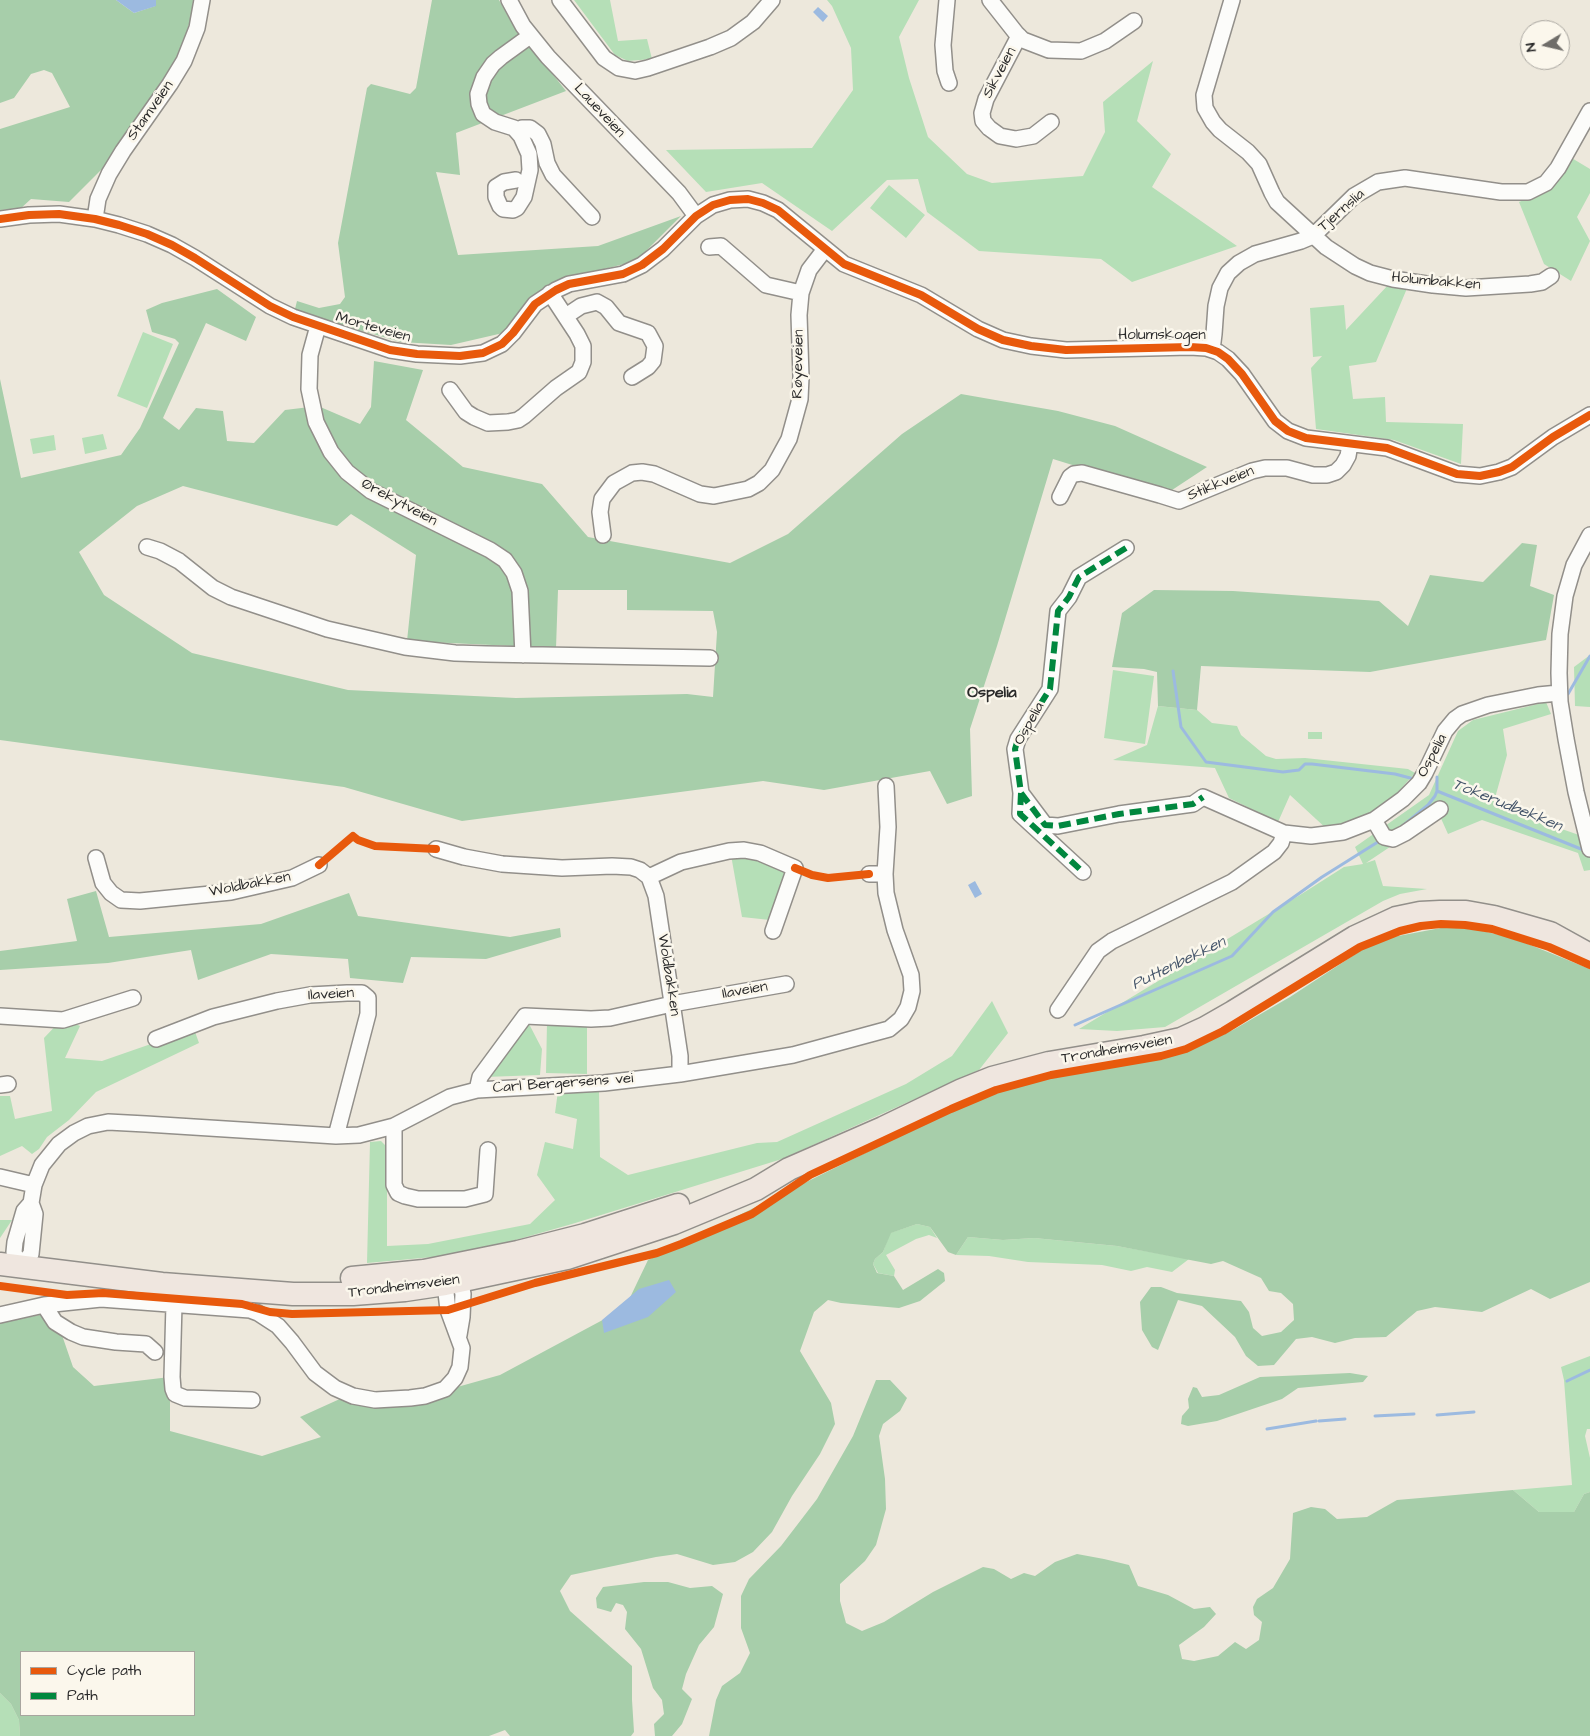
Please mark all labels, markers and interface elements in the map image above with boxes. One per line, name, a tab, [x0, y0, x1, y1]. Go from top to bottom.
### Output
north arrow	[1520, 20, 1570, 70]
text: N	[1521, 41, 1542, 53]
street label: Sikveien	[979, 45, 1021, 101]
street label: Stamveien	[124, 78, 178, 144]
street label: Laueveien	[569, 80, 629, 142]
street label: Tjernslia	[1315, 186, 1369, 236]
street label: Holumbakken	[1391, 269, 1481, 295]
street label: Morteveien	[333, 309, 413, 347]
street label: Holumskogen	[1118, 327, 1206, 345]
street label: Røyeveien	[789, 329, 809, 399]
street label: Stikkveien	[1185, 463, 1257, 505]
street label: Ørekytveien	[358, 475, 440, 531]
district label: Ospelia	[967, 684, 1017, 704]
street label: Ospelia	[1011, 699, 1049, 749]
street label: Ospelia	[1414, 731, 1452, 781]
water label: Tokerudbekken	[1449, 775, 1565, 837]
street label: Woldbakken	[208, 868, 292, 902]
street label: Woldbakken	[653, 933, 683, 1017]
water label: Puttenbekken	[1129, 933, 1229, 995]
street label: Ilaveien	[721, 978, 769, 1004]
street label: Ilaveien	[308, 985, 354, 1005]
street label: Trondheimsveien	[1060, 1031, 1174, 1069]
street label: Carl Bergersens vei	[492, 1070, 634, 1098]
street label: Trondheimsveien	[347, 1271, 461, 1303]
legend	[20, 1651, 195, 1716]
text: Cycle path	[67, 1660, 141, 1681]
text: Path	[67, 1685, 98, 1706]

